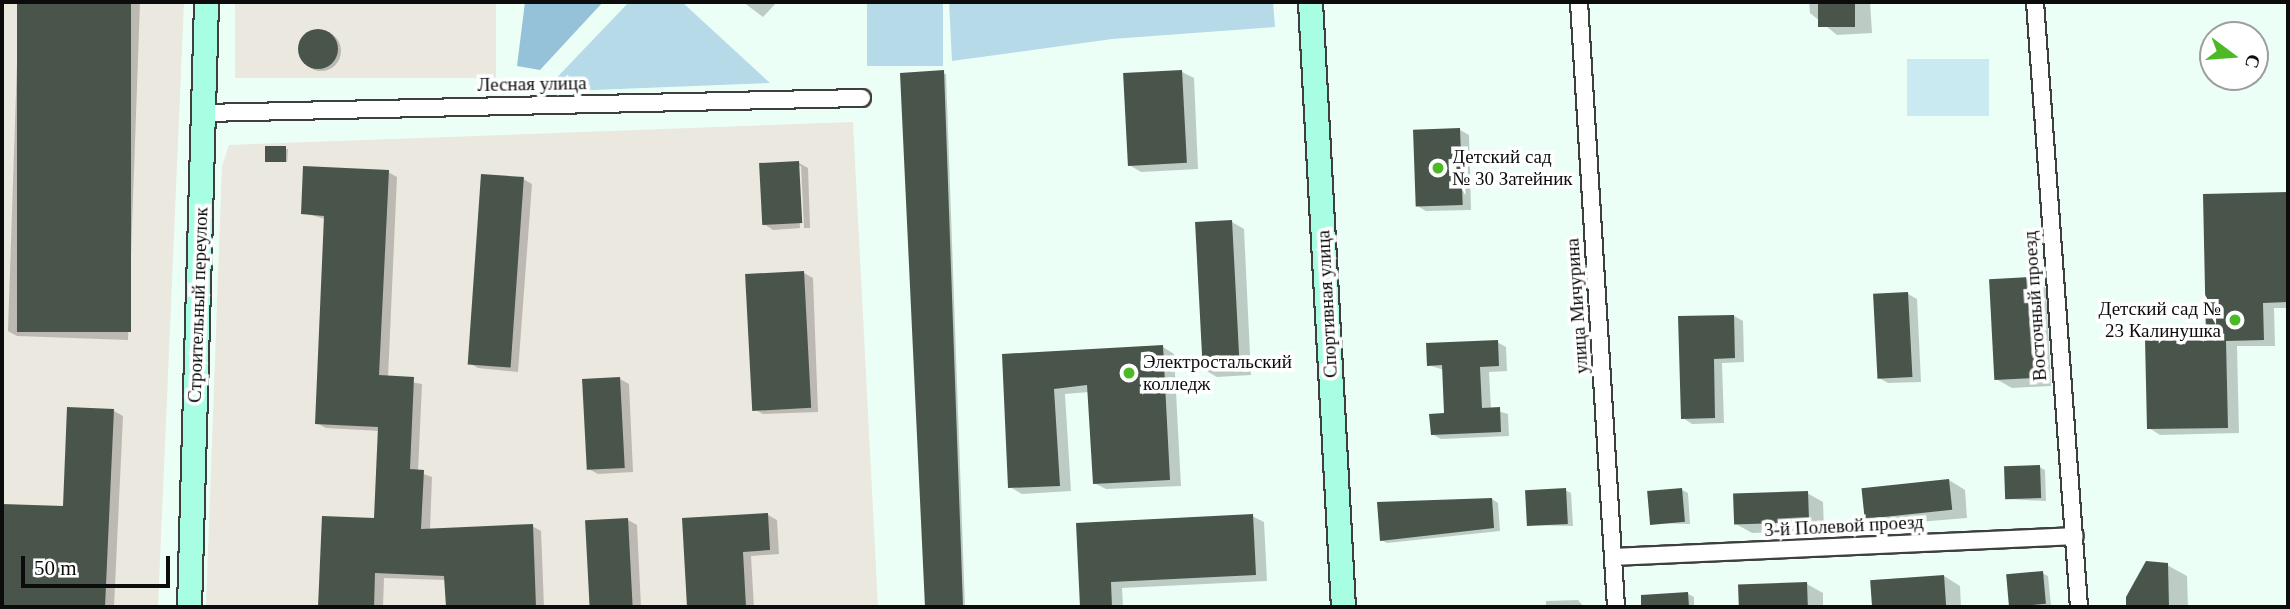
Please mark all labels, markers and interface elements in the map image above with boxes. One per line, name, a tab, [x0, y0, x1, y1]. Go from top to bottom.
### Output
north arrow	[2199, 21, 2269, 91]
text: С	[2241, 52, 2265, 71]
street label: Лесная улица	[477, 72, 587, 96]
place label: Детский сад № 30 Затейник	[1452, 146, 1573, 190]
marker: Детский сад № 30 Затейник	[1430, 160, 1446, 176]
street label: Строительный переулок	[183, 207, 213, 403]
street label: Спортивная улица	[1312, 229, 1342, 379]
street label: Восточный проезд	[2018, 230, 2052, 382]
street label: улица Мичурина	[1561, 237, 1593, 375]
place label: Детский сад № 23 Калинушка	[2098, 298, 2221, 342]
marker: Детский сад № 23 Калинушка	[2227, 312, 2243, 328]
place label: Электростальский колледж	[1143, 351, 1292, 395]
marker: Электростальский колледж	[1121, 365, 1137, 381]
street label: 3-й Полевой проезд	[1764, 510, 1924, 542]
scale bar	[24, 542, 173, 586]
text: 50 m	[34, 556, 77, 580]

